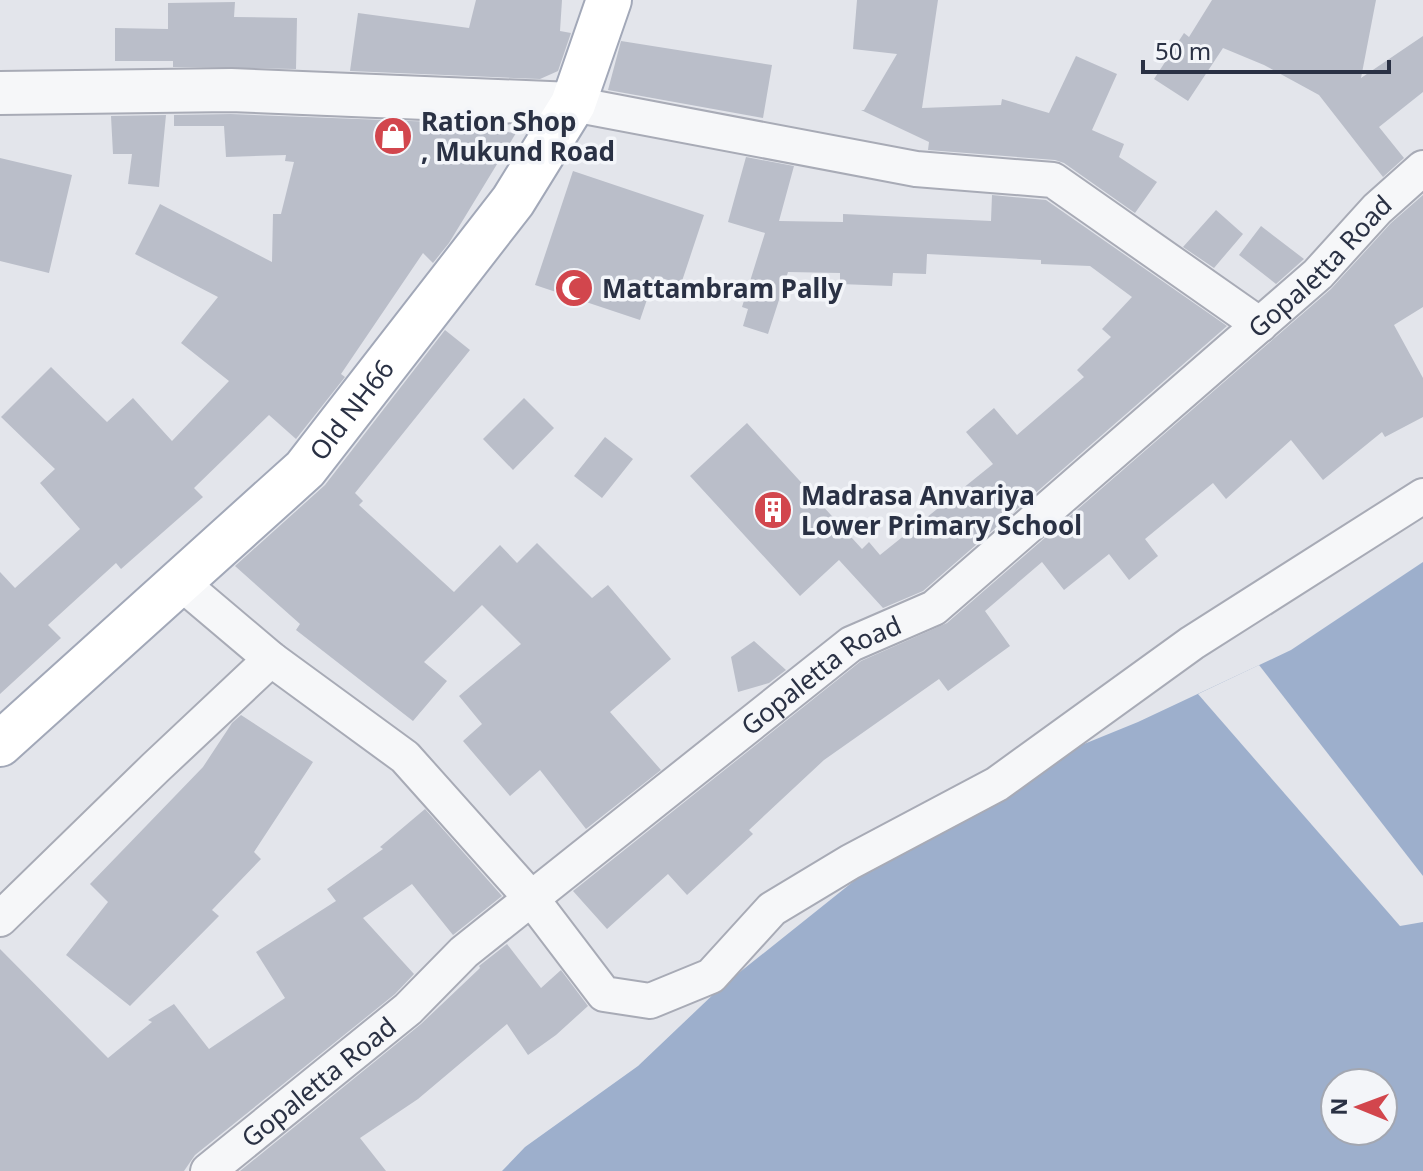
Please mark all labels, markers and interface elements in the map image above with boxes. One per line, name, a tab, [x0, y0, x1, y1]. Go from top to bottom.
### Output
scale bar	[1143, 24, 1389, 74]
text: 50 m	[1155, 34, 1211, 67]
place label: Ration Shop , Mukund Road	[421, 103, 615, 169]
shop icon: Ration Shop , Mukund Road	[372, 115, 414, 157]
street label: Gopaletta Road	[1240, 187, 1399, 345]
mosque icon: Mattambram Pally	[553, 267, 595, 309]
place label: Mattambram Pally	[602, 270, 843, 306]
street label: Old NH66	[301, 352, 402, 467]
place label: Madrasa Anvariya Lower Primary School	[801, 477, 1082, 543]
building icon: Madrasa Anvariya Lower Primary School	[752, 489, 794, 531]
street label: Gopaletta Road	[733, 606, 907, 743]
street label: Gopaletta Road	[233, 1008, 403, 1155]
north arrow	[1319, 1067, 1399, 1147]
text: N	[1323, 1097, 1353, 1116]

